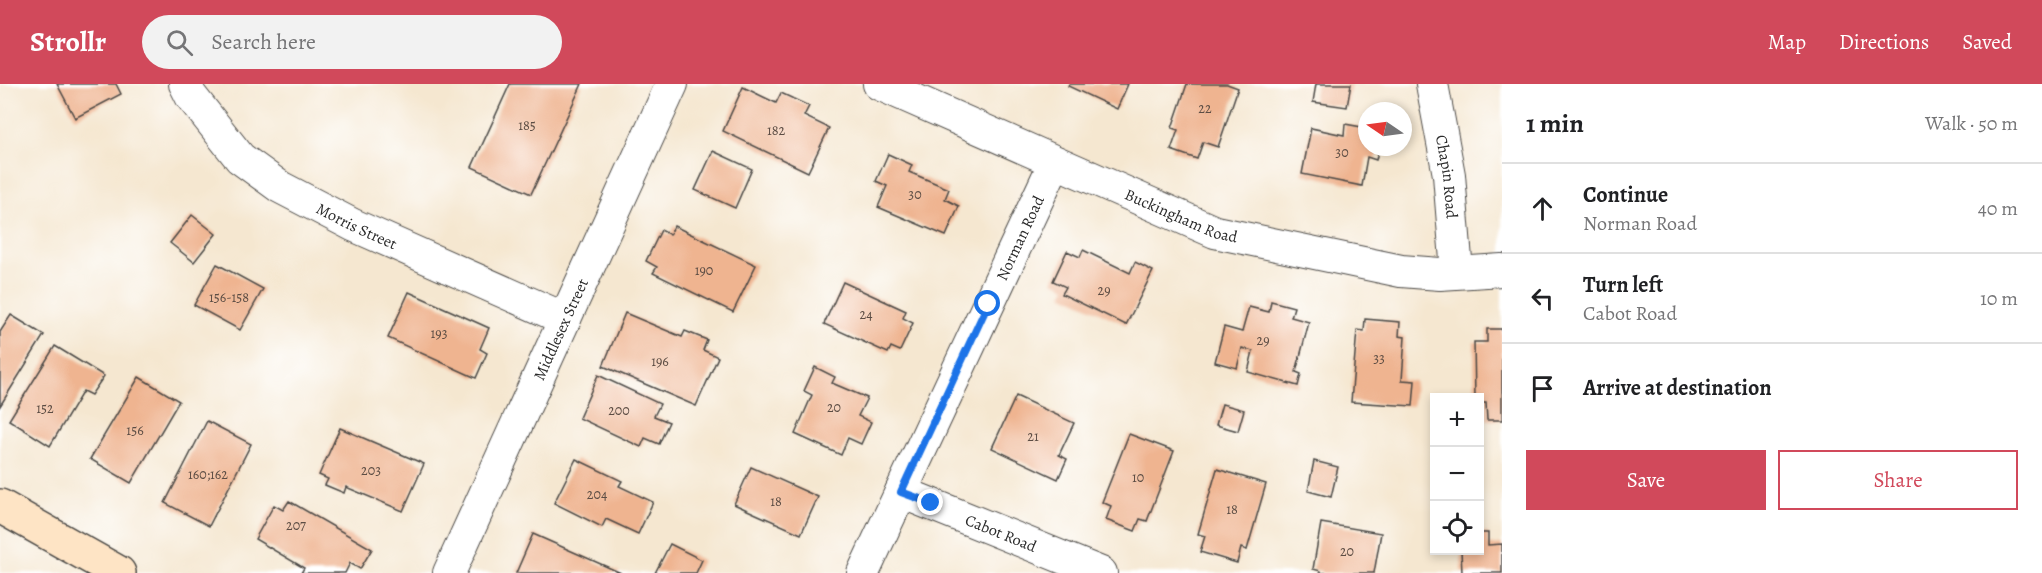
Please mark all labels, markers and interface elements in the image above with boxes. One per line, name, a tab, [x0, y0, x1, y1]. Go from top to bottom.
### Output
search box	[142, 15, 562, 69]
text: Strollr	[30, 23, 106, 61]
icon: search	[163, 26, 196, 59]
text: Search here	[211, 27, 316, 57]
text: Map	[1768, 28, 1806, 56]
text: Directions	[1839, 28, 1929, 56]
text: Saved	[1962, 28, 2012, 56]
house number: 22	[1198, 99, 1212, 118]
north arrow	[1358, 102, 1412, 156]
text: 1 min	[1526, 106, 1584, 141]
text: Walk · 50 m	[1925, 110, 2018, 137]
house number: 185	[518, 116, 536, 135]
house number: 182	[767, 121, 785, 140]
street label: Chapin Road	[1430, 133, 1463, 220]
house number: 30	[1335, 143, 1349, 162]
text: Continue	[1583, 180, 1668, 210]
street label: Buckingham Road	[1121, 184, 1240, 249]
house number: 30	[908, 185, 922, 204]
street label: Norman Road	[991, 192, 1050, 284]
icon: ahead	[1526, 192, 1559, 225]
text: 40 m	[1978, 195, 2018, 222]
street label: Morris Street	[312, 198, 400, 255]
text: Norman Road	[1583, 210, 1697, 237]
house number: 190	[695, 261, 713, 280]
text: Turn left	[1583, 270, 1663, 300]
street label: Middlesex Street	[528, 275, 594, 384]
house number: 29	[1097, 281, 1111, 300]
icon: left	[1526, 282, 1559, 315]
text: 10 m	[1980, 285, 2018, 312]
house number: 156-158	[209, 288, 249, 307]
route start	[974, 290, 1000, 316]
text: Cabot Road	[1583, 300, 1677, 327]
house number: 24	[860, 305, 873, 324]
house number: 193	[431, 324, 448, 343]
house number: 29	[1256, 331, 1270, 350]
house number: 33	[1373, 349, 1385, 368]
house number: 196	[651, 352, 669, 371]
icon: arrive	[1526, 372, 1559, 405]
text: Arrive at destination	[1583, 373, 1772, 403]
map controls	[1430, 393, 1484, 555]
button: +	[1430, 393, 1484, 447]
house number: 20	[827, 398, 841, 417]
house number: 152	[36, 399, 54, 418]
house number: 200	[608, 401, 630, 420]
house number: 156	[126, 421, 144, 440]
house number: 21	[1027, 427, 1039, 446]
button: −	[1430, 447, 1484, 501]
button: Save	[1526, 450, 1766, 510]
button: Share	[1778, 450, 2018, 510]
house number: 203	[361, 461, 381, 480]
house number: 160;162	[188, 465, 228, 484]
house number: 10	[1132, 468, 1144, 487]
house number: 204	[587, 485, 607, 504]
route end	[917, 489, 943, 515]
house number: 18	[770, 492, 782, 511]
house number: 18	[1226, 500, 1238, 519]
button: locate	[1430, 501, 1484, 555]
street label: Cabot Road	[962, 509, 1040, 558]
house number: 207	[286, 516, 306, 535]
house number: 20	[1340, 542, 1354, 561]

